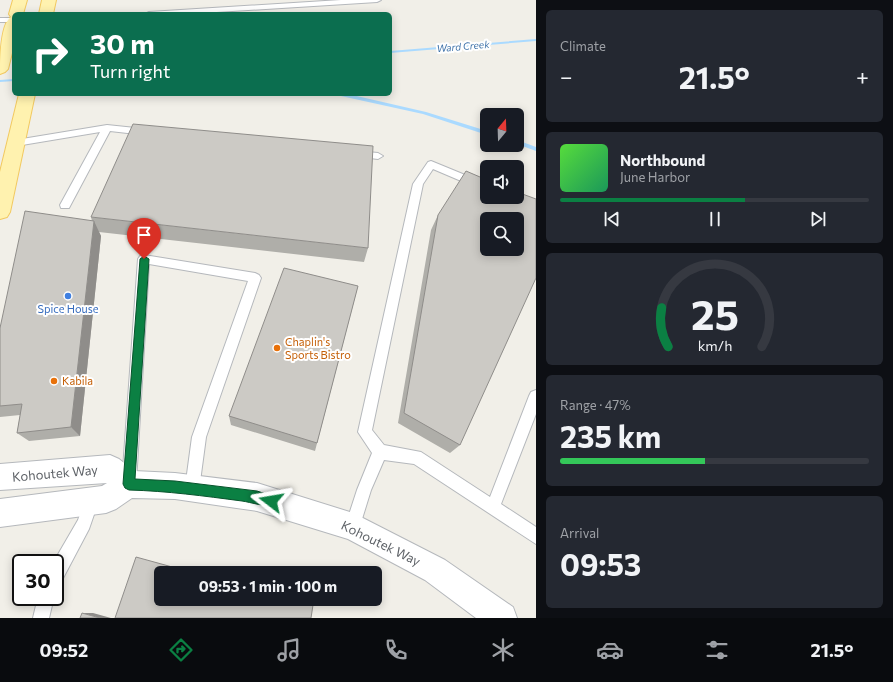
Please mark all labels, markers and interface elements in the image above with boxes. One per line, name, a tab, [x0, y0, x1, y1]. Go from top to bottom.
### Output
text: 30 m	[90, 26, 155, 60]
icon: right	[24, 28, 76, 80]
water label: Ward Creek	[436, 38, 491, 54]
text: Climate	[560, 38, 606, 54]
text: 21.5°	[679, 58, 750, 95]
text: Turn right	[90, 60, 170, 82]
text: −	[560, 63, 573, 90]
text: +	[856, 63, 869, 90]
north arrow	[480, 108, 524, 152]
map controls	[480, 108, 524, 256]
text: Northbound	[620, 151, 705, 169]
button: sound	[480, 160, 524, 204]
text: June Harbor	[620, 169, 690, 185]
icon: previous	[601, 208, 623, 230]
icon: pause	[704, 208, 726, 230]
icon: next	[807, 208, 829, 230]
button: search	[480, 212, 524, 256]
pin	[127, 218, 161, 259]
icon: arrive	[133, 224, 155, 246]
text: 25	[691, 288, 738, 339]
marker: Spice House	[63, 291, 73, 301]
place label: Spice House	[38, 302, 99, 315]
place label: Chaplin's Sports Bistro	[285, 335, 351, 361]
text: km/h	[697, 336, 732, 354]
marker: Chaplin's Sports Bistro	[272, 343, 282, 353]
place label: Kabila	[62, 374, 93, 387]
marker: Kabila	[49, 376, 59, 386]
text: Range · 47%	[560, 397, 631, 413]
text: 235 km	[560, 417, 661, 454]
street label: Kohoutek Way	[11, 461, 99, 485]
position arrow	[250, 480, 292, 522]
street label: Kohoutek Way	[339, 517, 423, 569]
text: Arrival	[560, 525, 599, 541]
text: 09:53	[560, 545, 641, 582]
speed limit sign: 30	[12, 554, 64, 606]
text: 09:53 · 1 min · 100 m	[199, 577, 337, 595]
icon: directions	[167, 636, 195, 664]
icon: music	[275, 636, 303, 664]
icon: phone	[382, 636, 410, 664]
icon: climate	[489, 636, 517, 664]
icon: car	[596, 636, 624, 664]
icon: filters	[703, 636, 731, 664]
text: 09:52	[40, 639, 88, 661]
text: 21.5°	[811, 639, 853, 661]

